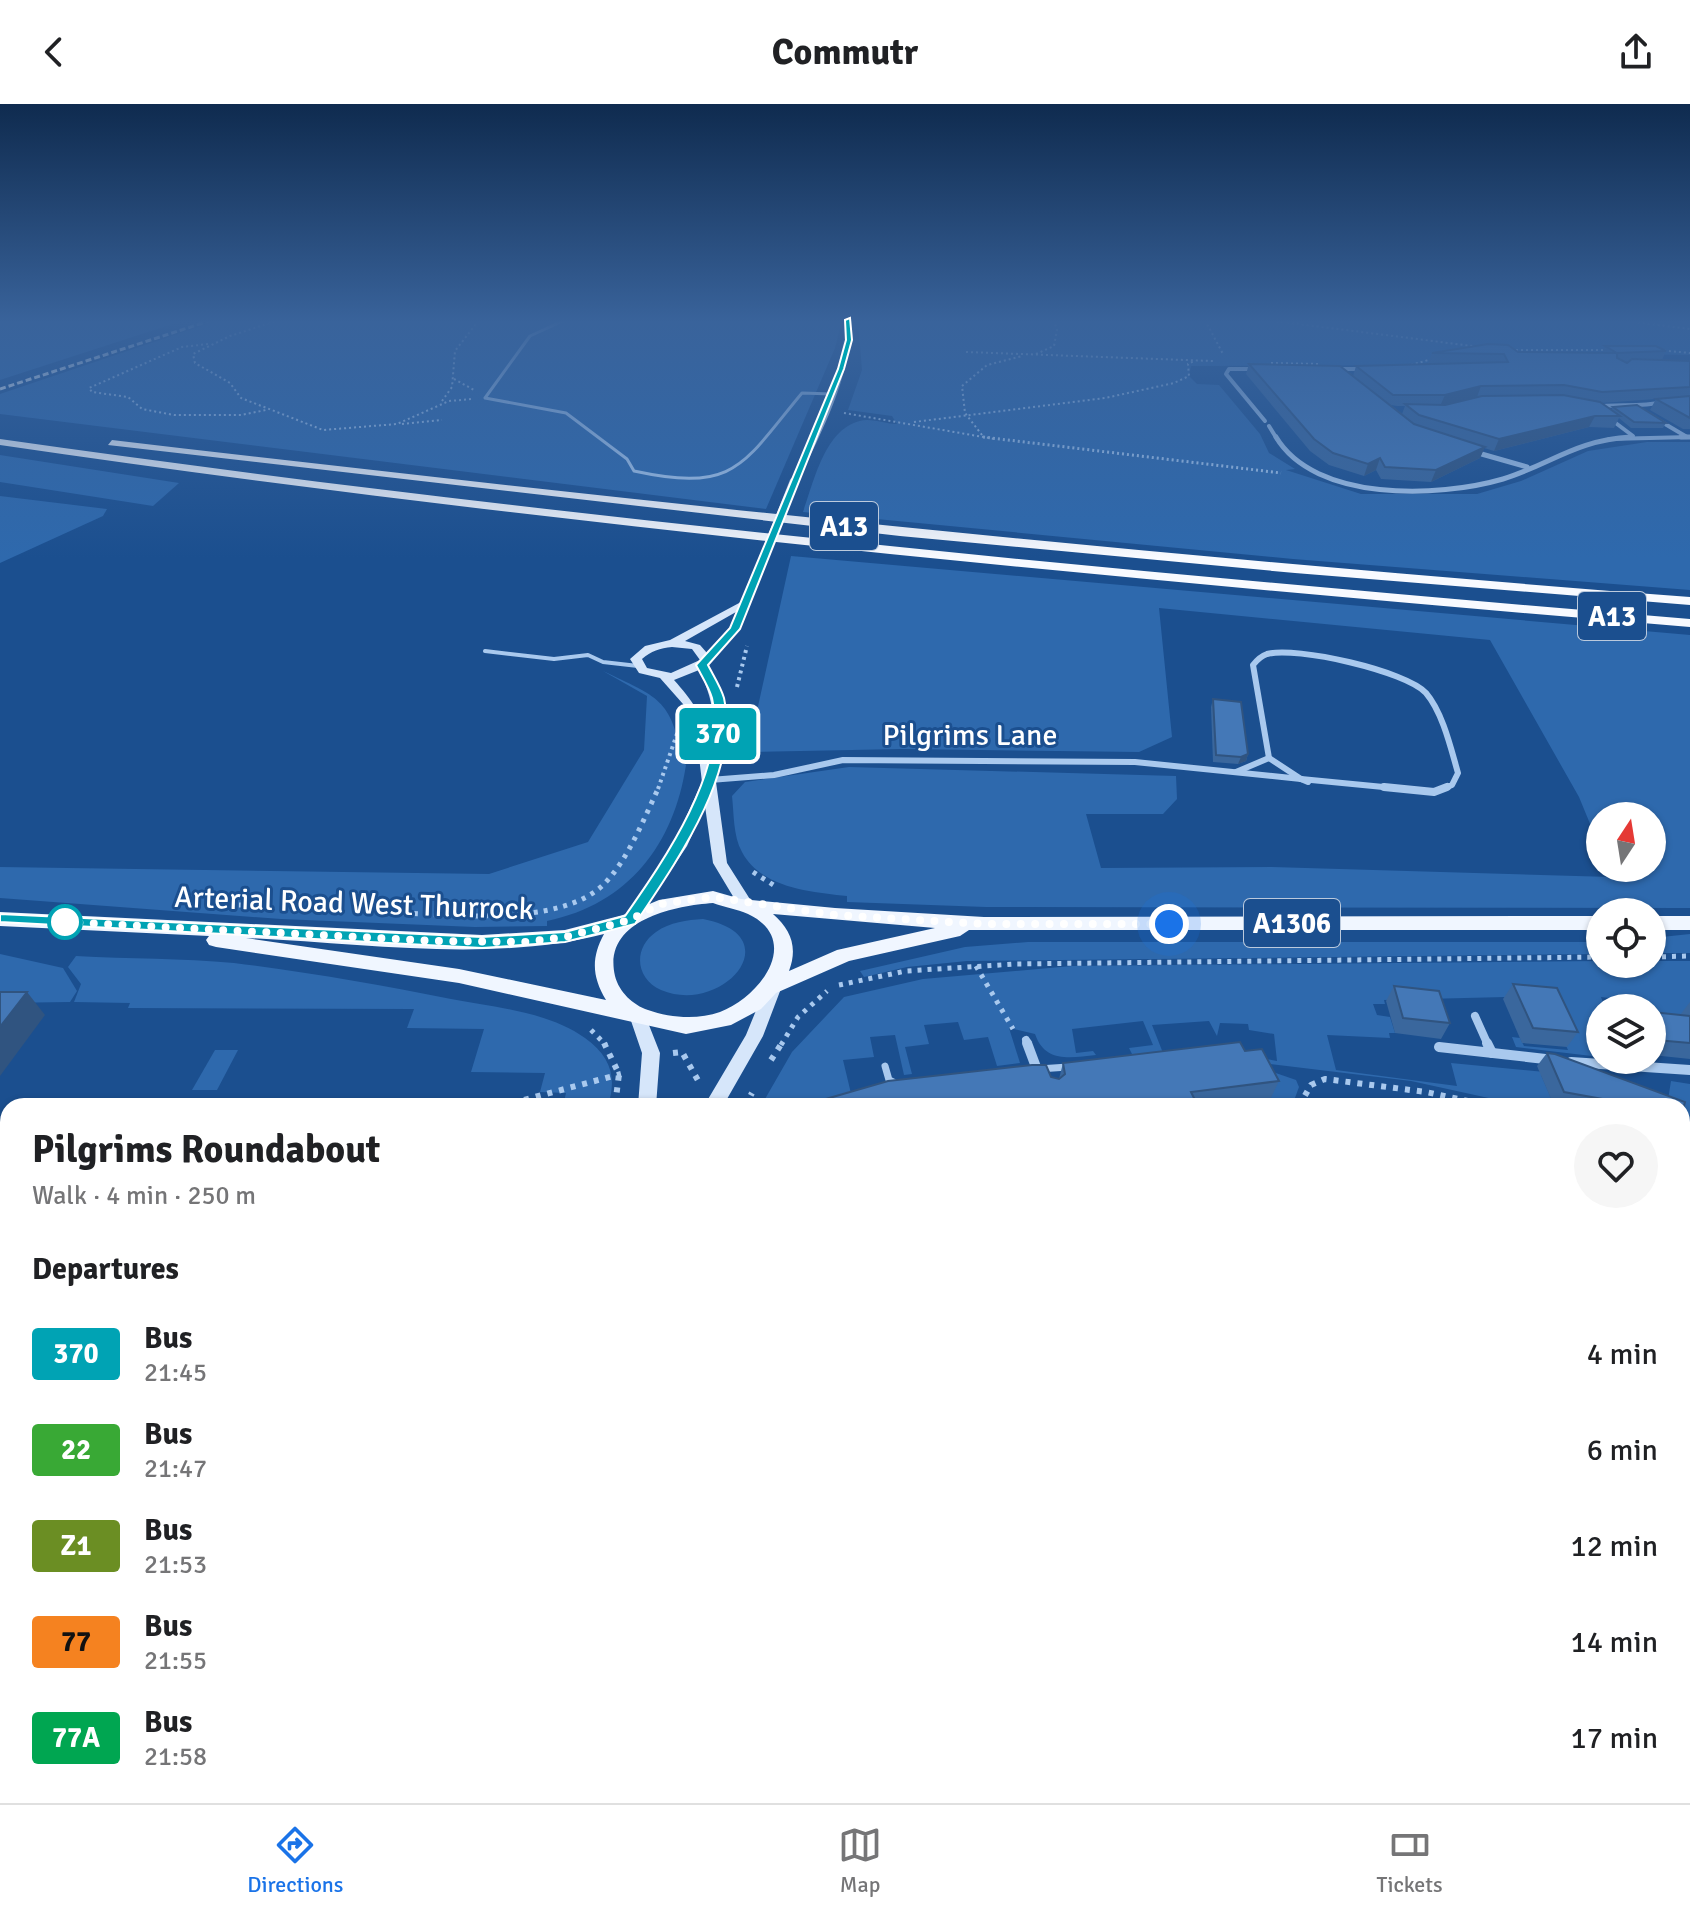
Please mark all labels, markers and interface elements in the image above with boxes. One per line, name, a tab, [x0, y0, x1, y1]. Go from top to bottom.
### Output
icon: back	[32, 30, 76, 74]
text: Commutr	[772, 30, 918, 75]
icon: share	[1614, 30, 1658, 74]
road number: A13	[810, 502, 878, 550]
road number: A13	[1578, 592, 1646, 640]
line badge: 370	[672, 708, 764, 760]
text: 370	[695, 717, 741, 751]
street label: Pilgrims Lane	[883, 717, 1057, 754]
north arrow	[1586, 802, 1666, 882]
map controls	[1586, 802, 1666, 1074]
street label: Arterial Road West Thurrock	[174, 879, 534, 928]
button: locate	[1586, 898, 1666, 978]
road number: A1306	[1244, 899, 1340, 947]
your location	[1149, 904, 1189, 944]
unlabelled marker	[48, 905, 82, 939]
button: layers	[1586, 994, 1666, 1074]
button: heart	[1574, 1124, 1658, 1208]
text: Pilgrims Roundabout	[32, 1126, 380, 1173]
text: Walk · 4 min · 250 m	[32, 1180, 256, 1212]
text: Departures	[32, 1251, 179, 1288]
text: Bus	[144, 1320, 192, 1357]
text: 4 min	[1587, 1336, 1658, 1373]
text: 370	[53, 1337, 99, 1371]
text: 21:45	[144, 1357, 207, 1389]
text: Bus	[144, 1416, 192, 1453]
text: 6 min	[1587, 1432, 1658, 1469]
text: 22	[61, 1433, 91, 1467]
text: 21:47	[144, 1453, 207, 1485]
text: Bus	[144, 1512, 192, 1549]
text: 12 min	[1571, 1528, 1658, 1565]
text: Z1	[60, 1529, 92, 1563]
text: 21:53	[144, 1549, 207, 1581]
text: Bus	[144, 1608, 192, 1645]
text: 14 min	[1571, 1624, 1658, 1661]
text: 77	[61, 1625, 91, 1659]
text: 21:55	[144, 1645, 207, 1677]
text: Bus	[144, 1704, 192, 1741]
text: 17 min	[1571, 1720, 1658, 1757]
text: 77A	[52, 1721, 100, 1755]
text: 21:58	[144, 1741, 207, 1773]
tab: Directions	[247, 1823, 343, 1898]
tab: Map	[838, 1823, 882, 1898]
tab: Tickets	[1377, 1823, 1443, 1898]

